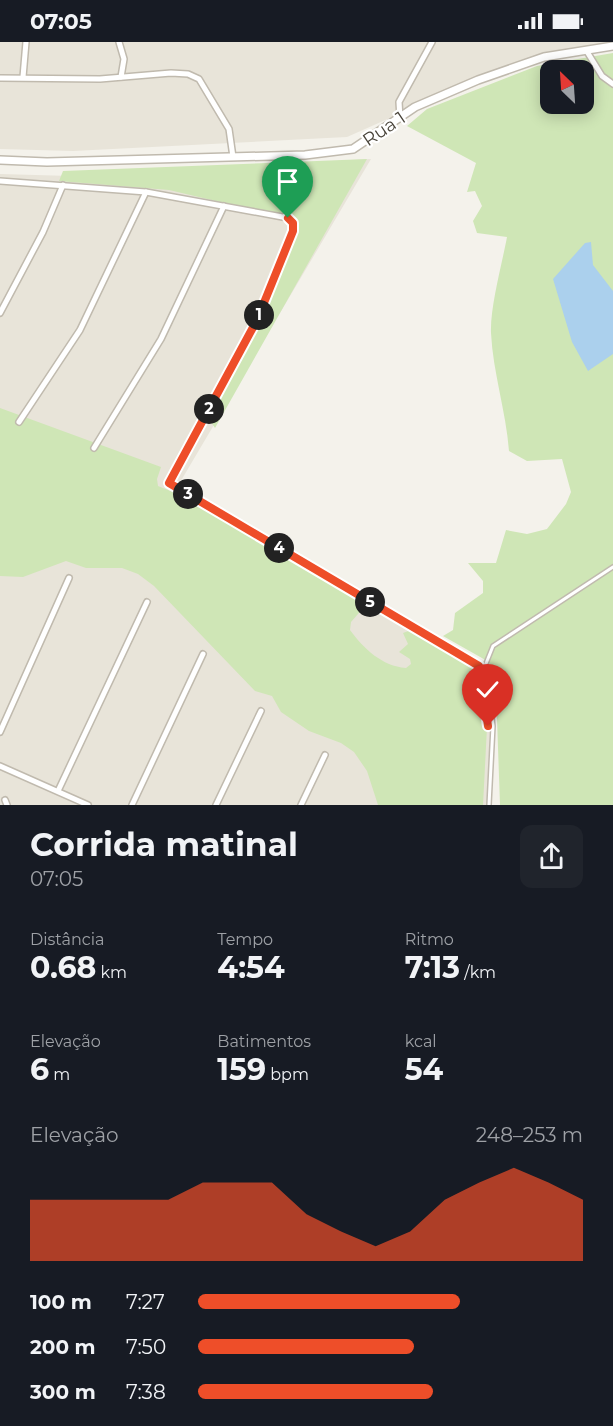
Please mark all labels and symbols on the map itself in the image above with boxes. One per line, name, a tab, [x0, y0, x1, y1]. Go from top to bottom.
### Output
north arrow	[540, 60, 594, 114]
street label: Rua 1	[358, 107, 410, 151]
pin	[262, 156, 313, 218]
pin: 1	[244, 300, 274, 330]
pin: 2	[194, 394, 224, 424]
pin: 3	[173, 479, 203, 509]
pin: 4	[264, 533, 294, 563]
pin: 5	[355, 587, 385, 617]
pin	[462, 664, 513, 726]

